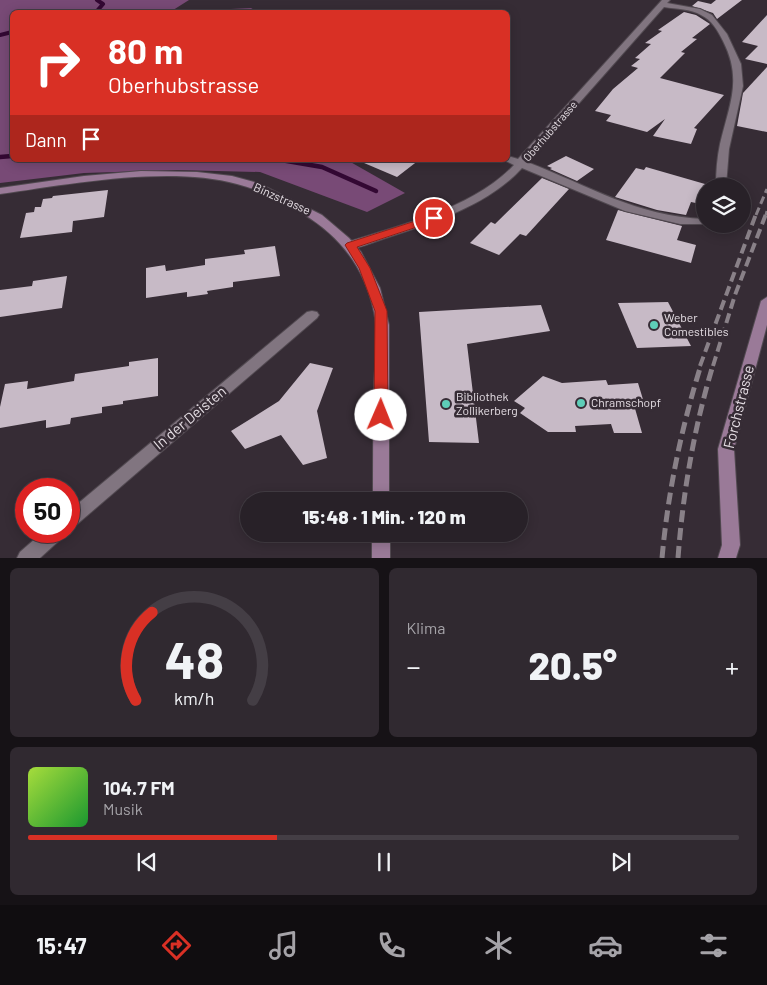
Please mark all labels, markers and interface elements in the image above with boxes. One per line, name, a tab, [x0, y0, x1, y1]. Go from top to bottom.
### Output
text: 80 m	[108, 29, 183, 71]
icon: right	[25, 30, 90, 95]
text: Oberhubstrasse	[108, 71, 259, 97]
street label: Oberhubstrasse	[520, 98, 579, 163]
icon: arrive	[77, 125, 105, 153]
text: Dann	[25, 128, 67, 151]
map controls	[696, 178, 751, 233]
button: layers	[696, 178, 751, 233]
street label: Binzstrasse	[252, 179, 313, 217]
pin	[413, 197, 455, 239]
icon: arrive	[420, 204, 448, 232]
place label: Weber Comestibles	[664, 310, 729, 338]
marker: Weber Comestibles	[648, 319, 660, 331]
street label: Forchstrasse	[719, 363, 757, 450]
street label: In der Deisten	[149, 382, 229, 453]
position arrow	[354, 388, 406, 440]
place label: Bibliothek Zollikerberg	[456, 389, 518, 417]
place label: Chramschopf	[591, 395, 661, 409]
marker: Chramschopf	[575, 397, 587, 409]
marker: Bibliothek Zollikerberg	[440, 398, 452, 410]
speed limit sign: 50	[15, 478, 80, 543]
text: 15:48 · 1 Min. · 120 m	[302, 505, 466, 528]
text: Klima	[407, 618, 445, 637]
text: 48	[164, 627, 224, 689]
text: 20.5°	[529, 642, 617, 688]
text: −	[407, 649, 421, 683]
text: +	[725, 649, 739, 683]
text: km/h	[174, 687, 214, 709]
text: 104.7 FM	[103, 776, 175, 799]
text: Musik	[103, 799, 143, 818]
icon: previous	[133, 848, 161, 876]
icon: pause	[370, 848, 398, 876]
icon: next	[607, 848, 635, 876]
icon: directions	[159, 928, 194, 963]
icon: music	[266, 928, 301, 963]
icon: phone	[374, 928, 409, 963]
icon: climate	[481, 928, 516, 963]
icon: car	[588, 928, 623, 963]
icon: filters	[696, 928, 731, 963]
text: 15:47	[36, 932, 86, 958]

